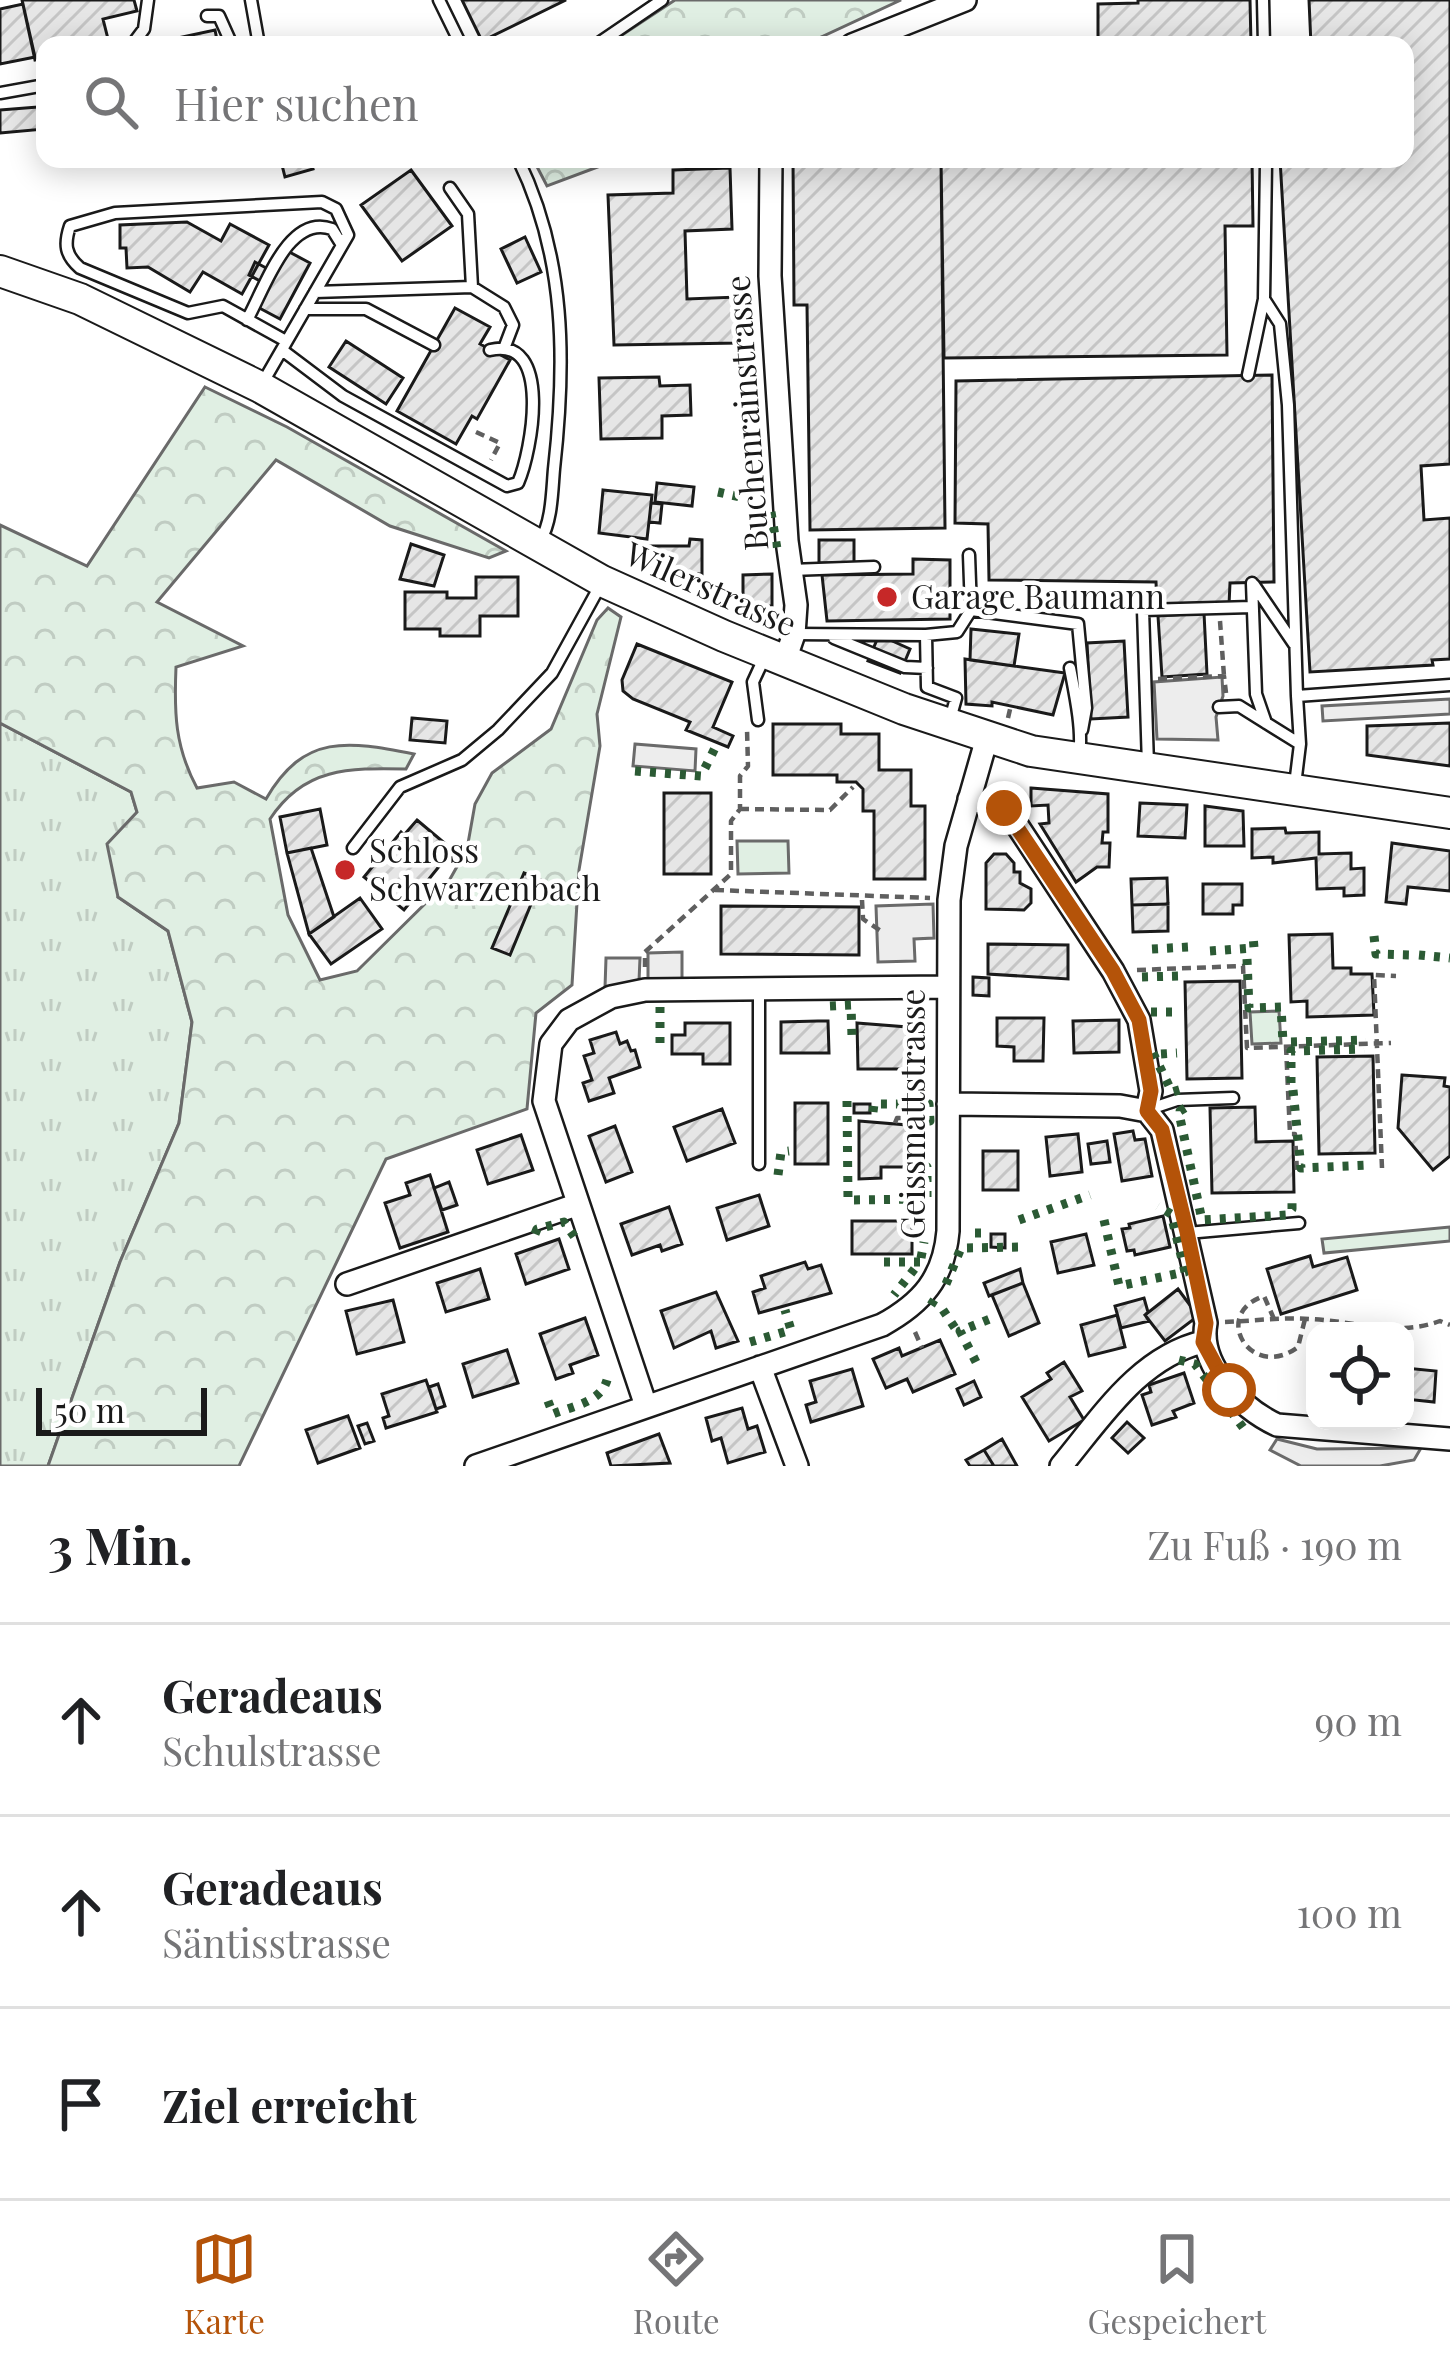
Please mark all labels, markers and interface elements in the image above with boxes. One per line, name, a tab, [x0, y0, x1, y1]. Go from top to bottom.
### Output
search box	[36, 36, 1414, 168]
icon: search	[78, 69, 144, 135]
text: Hier suchen	[174, 72, 419, 132]
street label: Buchenrainstrasse	[713, 274, 777, 552]
street label: Wilerstrasse	[618, 529, 804, 644]
place label: Garage Baumann	[911, 573, 1165, 617]
marker: Garage Baumann	[874, 584, 900, 610]
route end	[977, 781, 1031, 835]
place label: Schloss Schwarzenbach	[369, 827, 601, 909]
marker: Schloss Schwarzenbach	[332, 857, 358, 883]
street label: Geissmattstrasse	[889, 989, 933, 1239]
map controls	[1306, 1322, 1414, 1430]
button: locate	[1306, 1322, 1414, 1430]
route start	[1202, 1363, 1256, 1417]
scale bar	[36, 1382, 207, 1435]
text: 50 m	[54, 1387, 125, 1431]
text: 3 Min.	[48, 1510, 193, 1578]
text: Zu Fuß · 190 m	[1147, 1518, 1402, 1570]
text: Geradeaus	[162, 1664, 383, 1724]
icon: ahead	[48, 1687, 114, 1753]
text: 90 m	[1314, 1694, 1402, 1746]
text: Schulstrasse	[162, 1724, 381, 1776]
text: Geradeaus	[162, 1856, 383, 1916]
icon: ahead	[48, 1879, 114, 1945]
text: 100 m	[1296, 1886, 1402, 1938]
text: Säntisstrasse	[162, 1916, 391, 1968]
icon: arrive	[48, 2071, 114, 2137]
text: Ziel erreicht	[162, 2074, 417, 2134]
tab: Karte	[184, 2226, 265, 2342]
tab: Route	[633, 2226, 720, 2342]
tab: Gespeichert	[1087, 2226, 1266, 2342]

